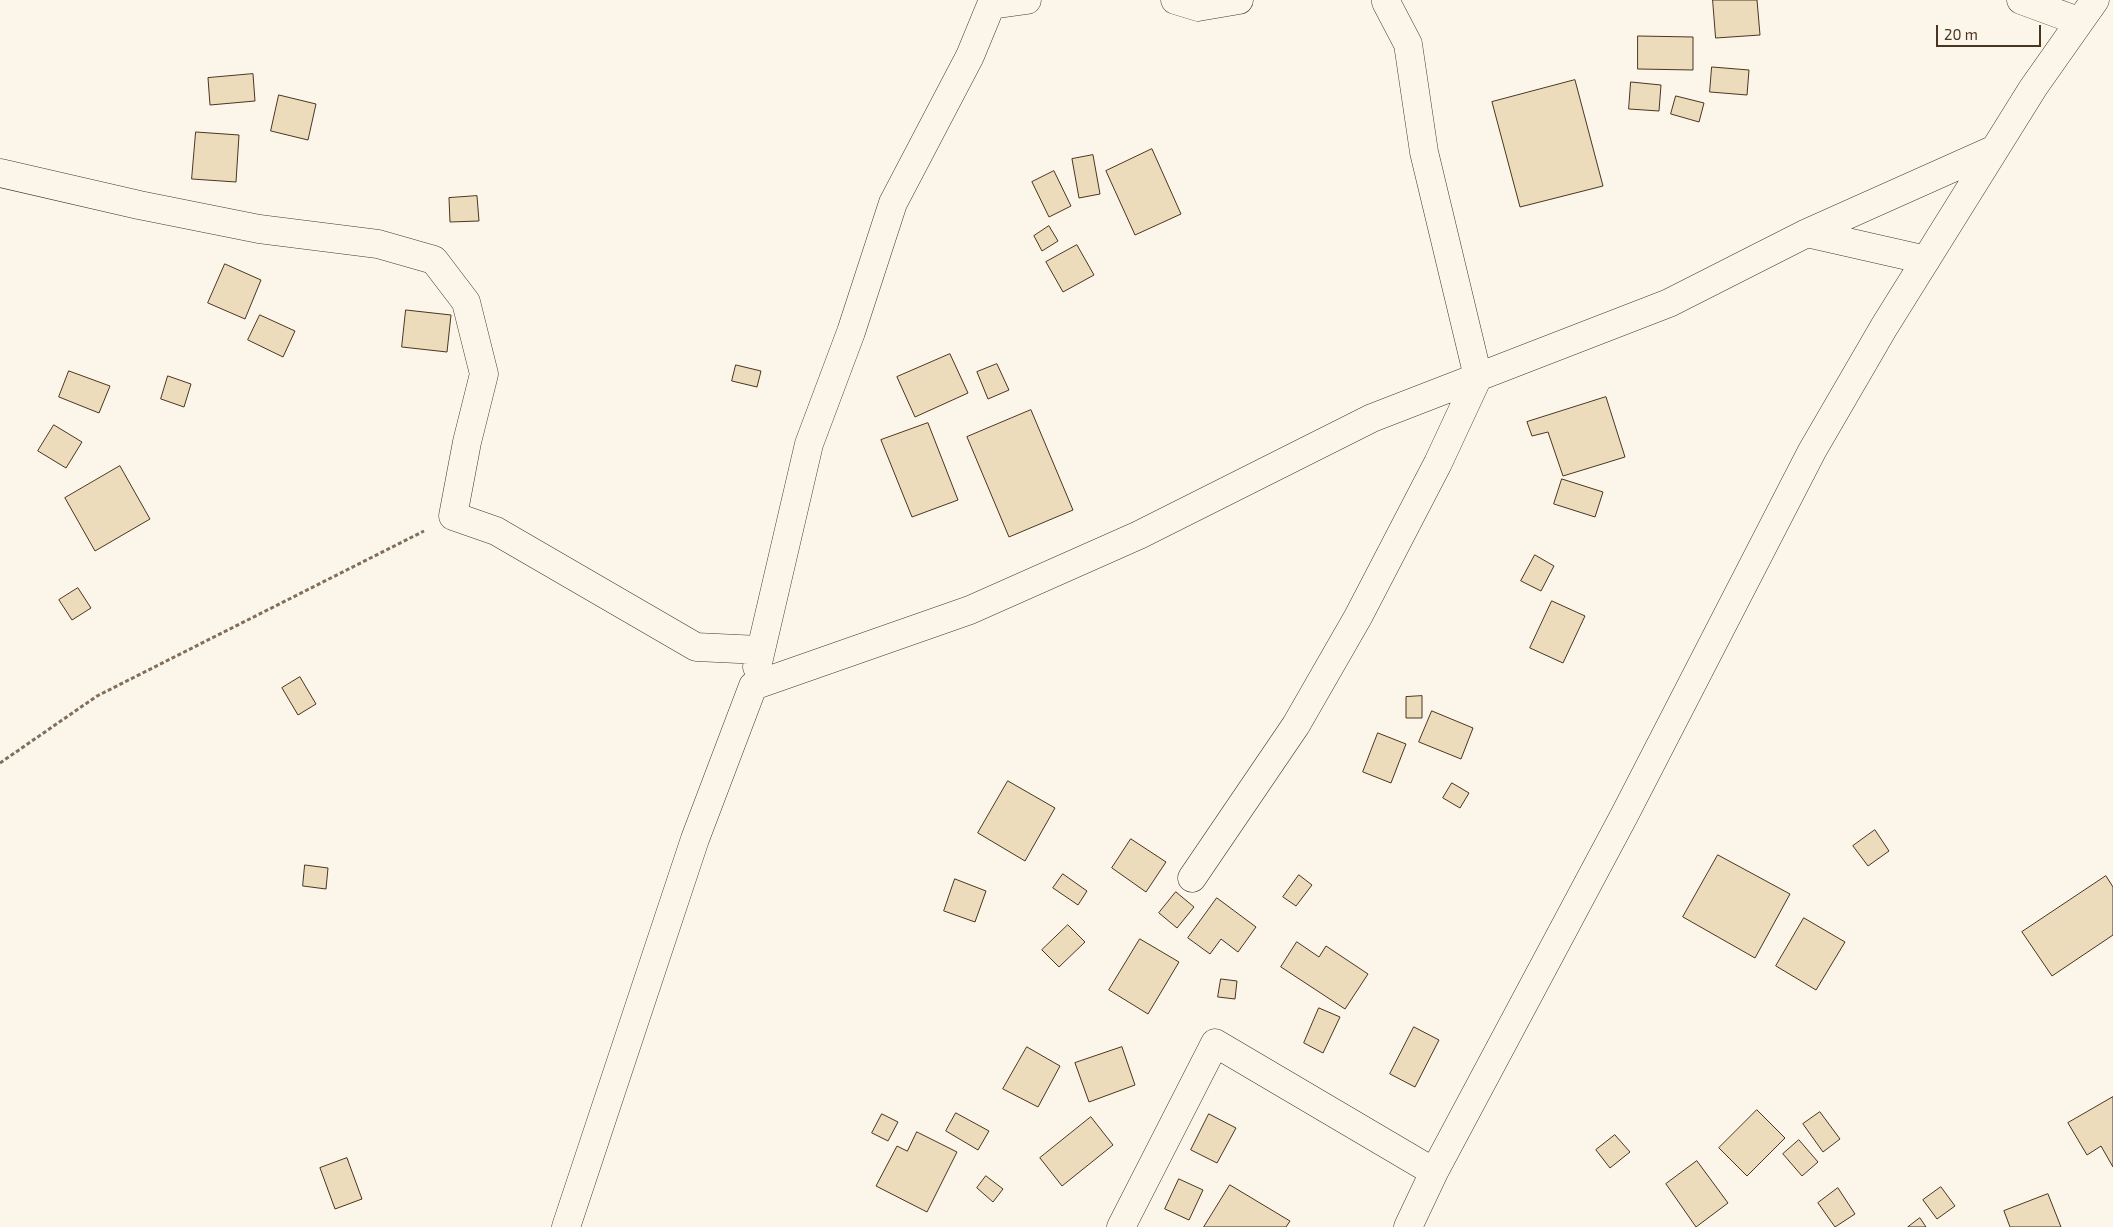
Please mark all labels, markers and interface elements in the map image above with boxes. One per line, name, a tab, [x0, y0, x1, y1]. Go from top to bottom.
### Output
scale bar	[1938, 15, 2043, 47]
text: 20 m	[1944, 25, 1978, 43]

